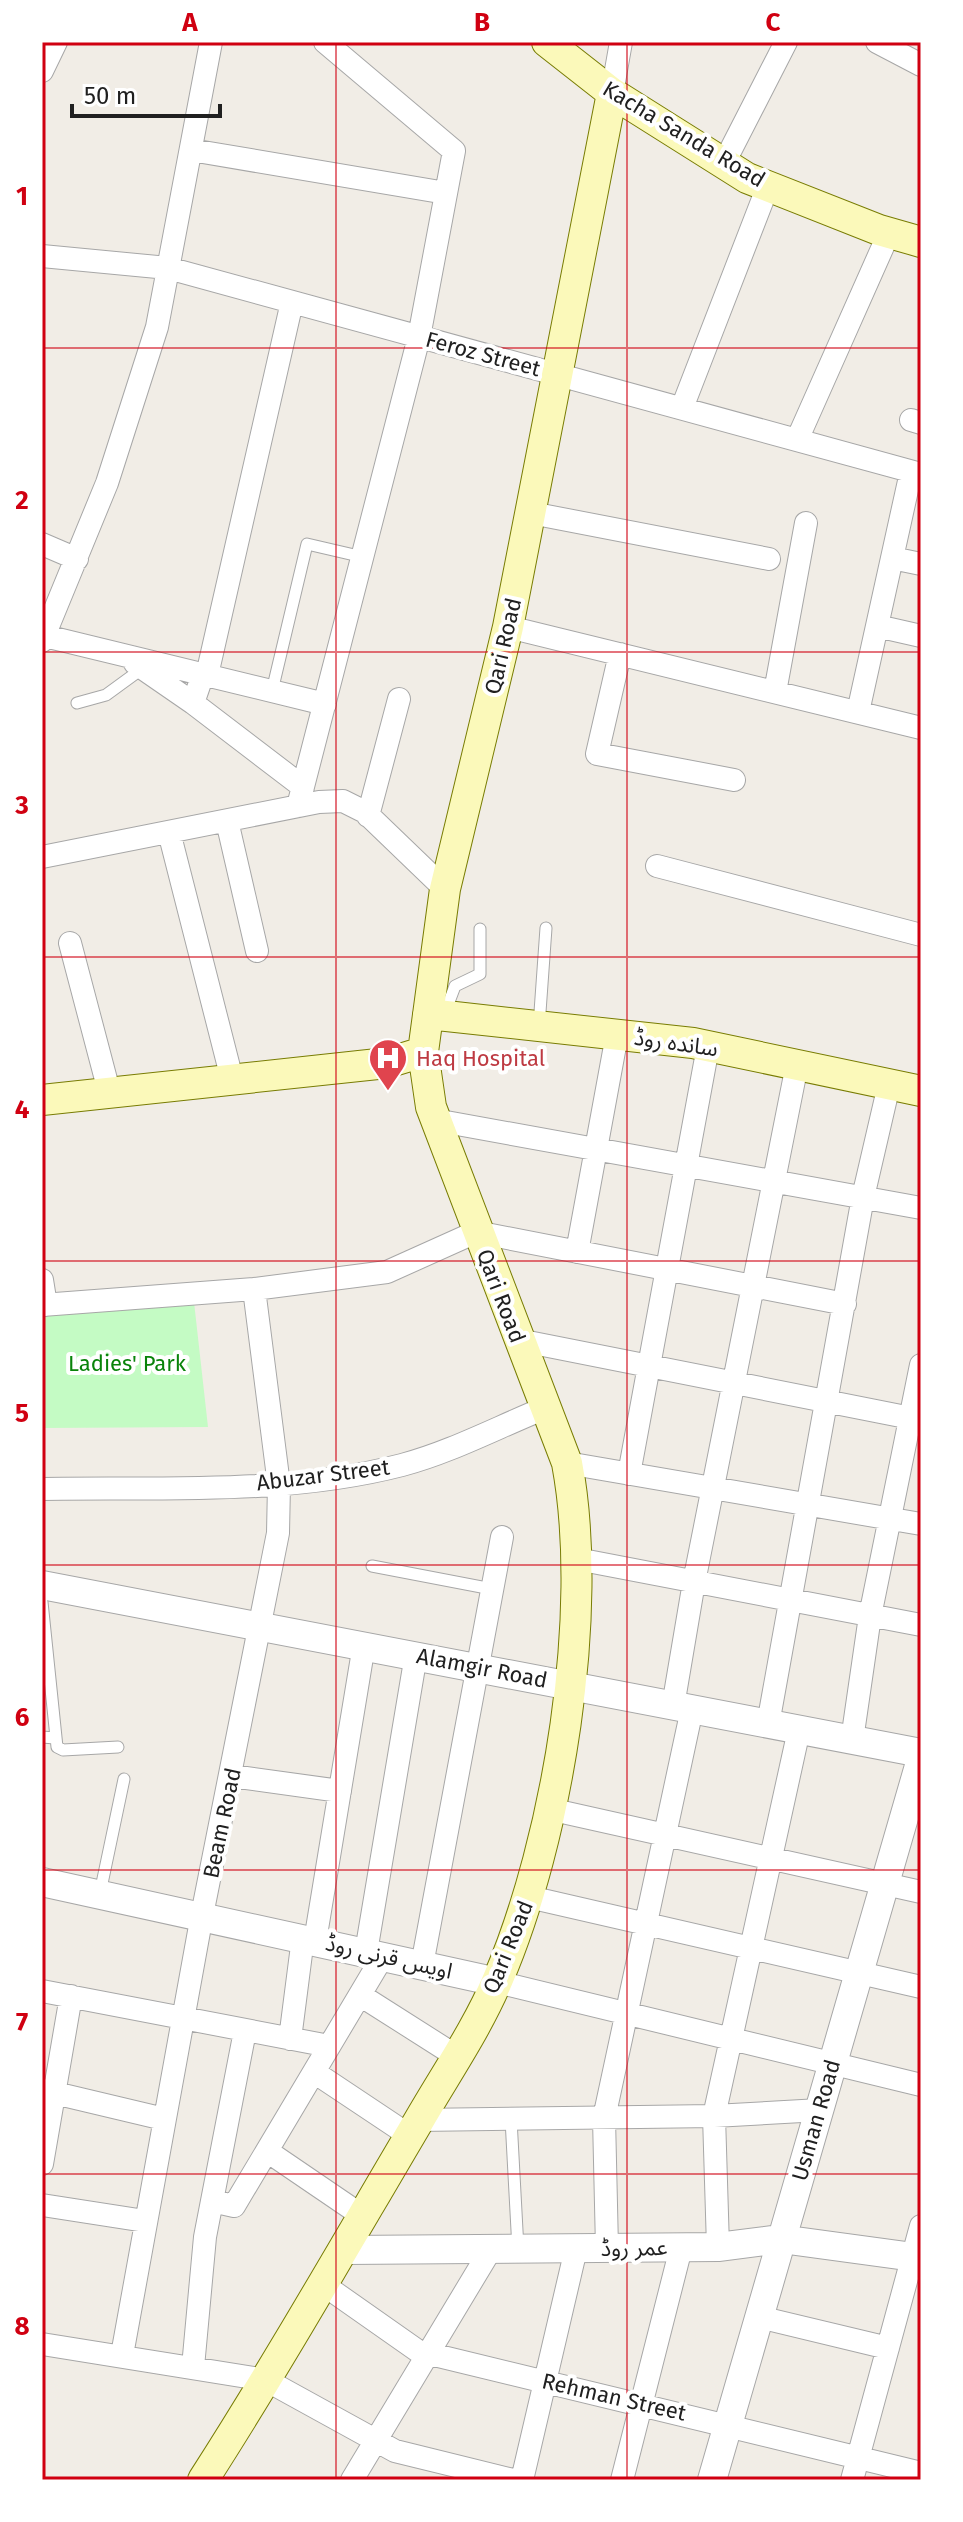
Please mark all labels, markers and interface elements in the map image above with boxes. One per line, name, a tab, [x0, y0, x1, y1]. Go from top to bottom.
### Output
text: A	[181, 7, 198, 38]
text: B	[474, 7, 490, 38]
text: C	[766, 7, 781, 38]
scale bar	[72, 68, 220, 118]
street label: Kacha Sanda Road	[598, 75, 770, 193]
text: 50 m	[84, 82, 136, 110]
text: 1	[16, 181, 28, 212]
street label: Feroz Street	[423, 326, 543, 382]
text: 2	[15, 485, 29, 516]
street label: Qari Road	[479, 595, 527, 697]
text: 3	[14, 790, 29, 821]
street label: ساندہ روڈ	[632, 1024, 720, 1062]
hospital icon: Haq Hospital	[367, 1037, 409, 1092]
place label: Haq Hospital	[416, 1045, 545, 1072]
text: 4	[15, 1094, 30, 1125]
street label: Qari Road	[471, 1245, 531, 1347]
park label: Ladies' Park	[68, 1350, 187, 1377]
text: 5	[15, 1398, 29, 1429]
street label: Abuzar Street	[255, 1453, 391, 1497]
street label: Alamgir Road	[414, 1642, 550, 1694]
text: 6	[15, 1702, 30, 1733]
street label: Beam Road	[197, 1765, 247, 1881]
street label: Qari Road	[477, 1896, 539, 1998]
street label: اویس قرنی روڈ	[323, 1929, 455, 1985]
text: 7	[16, 2007, 28, 2038]
street label: Usman Road	[786, 2056, 846, 2184]
street label: عمر روڈ	[600, 2234, 668, 2262]
text: 8	[14, 2311, 30, 2342]
street label: Rehman Street	[539, 2367, 689, 2427]

